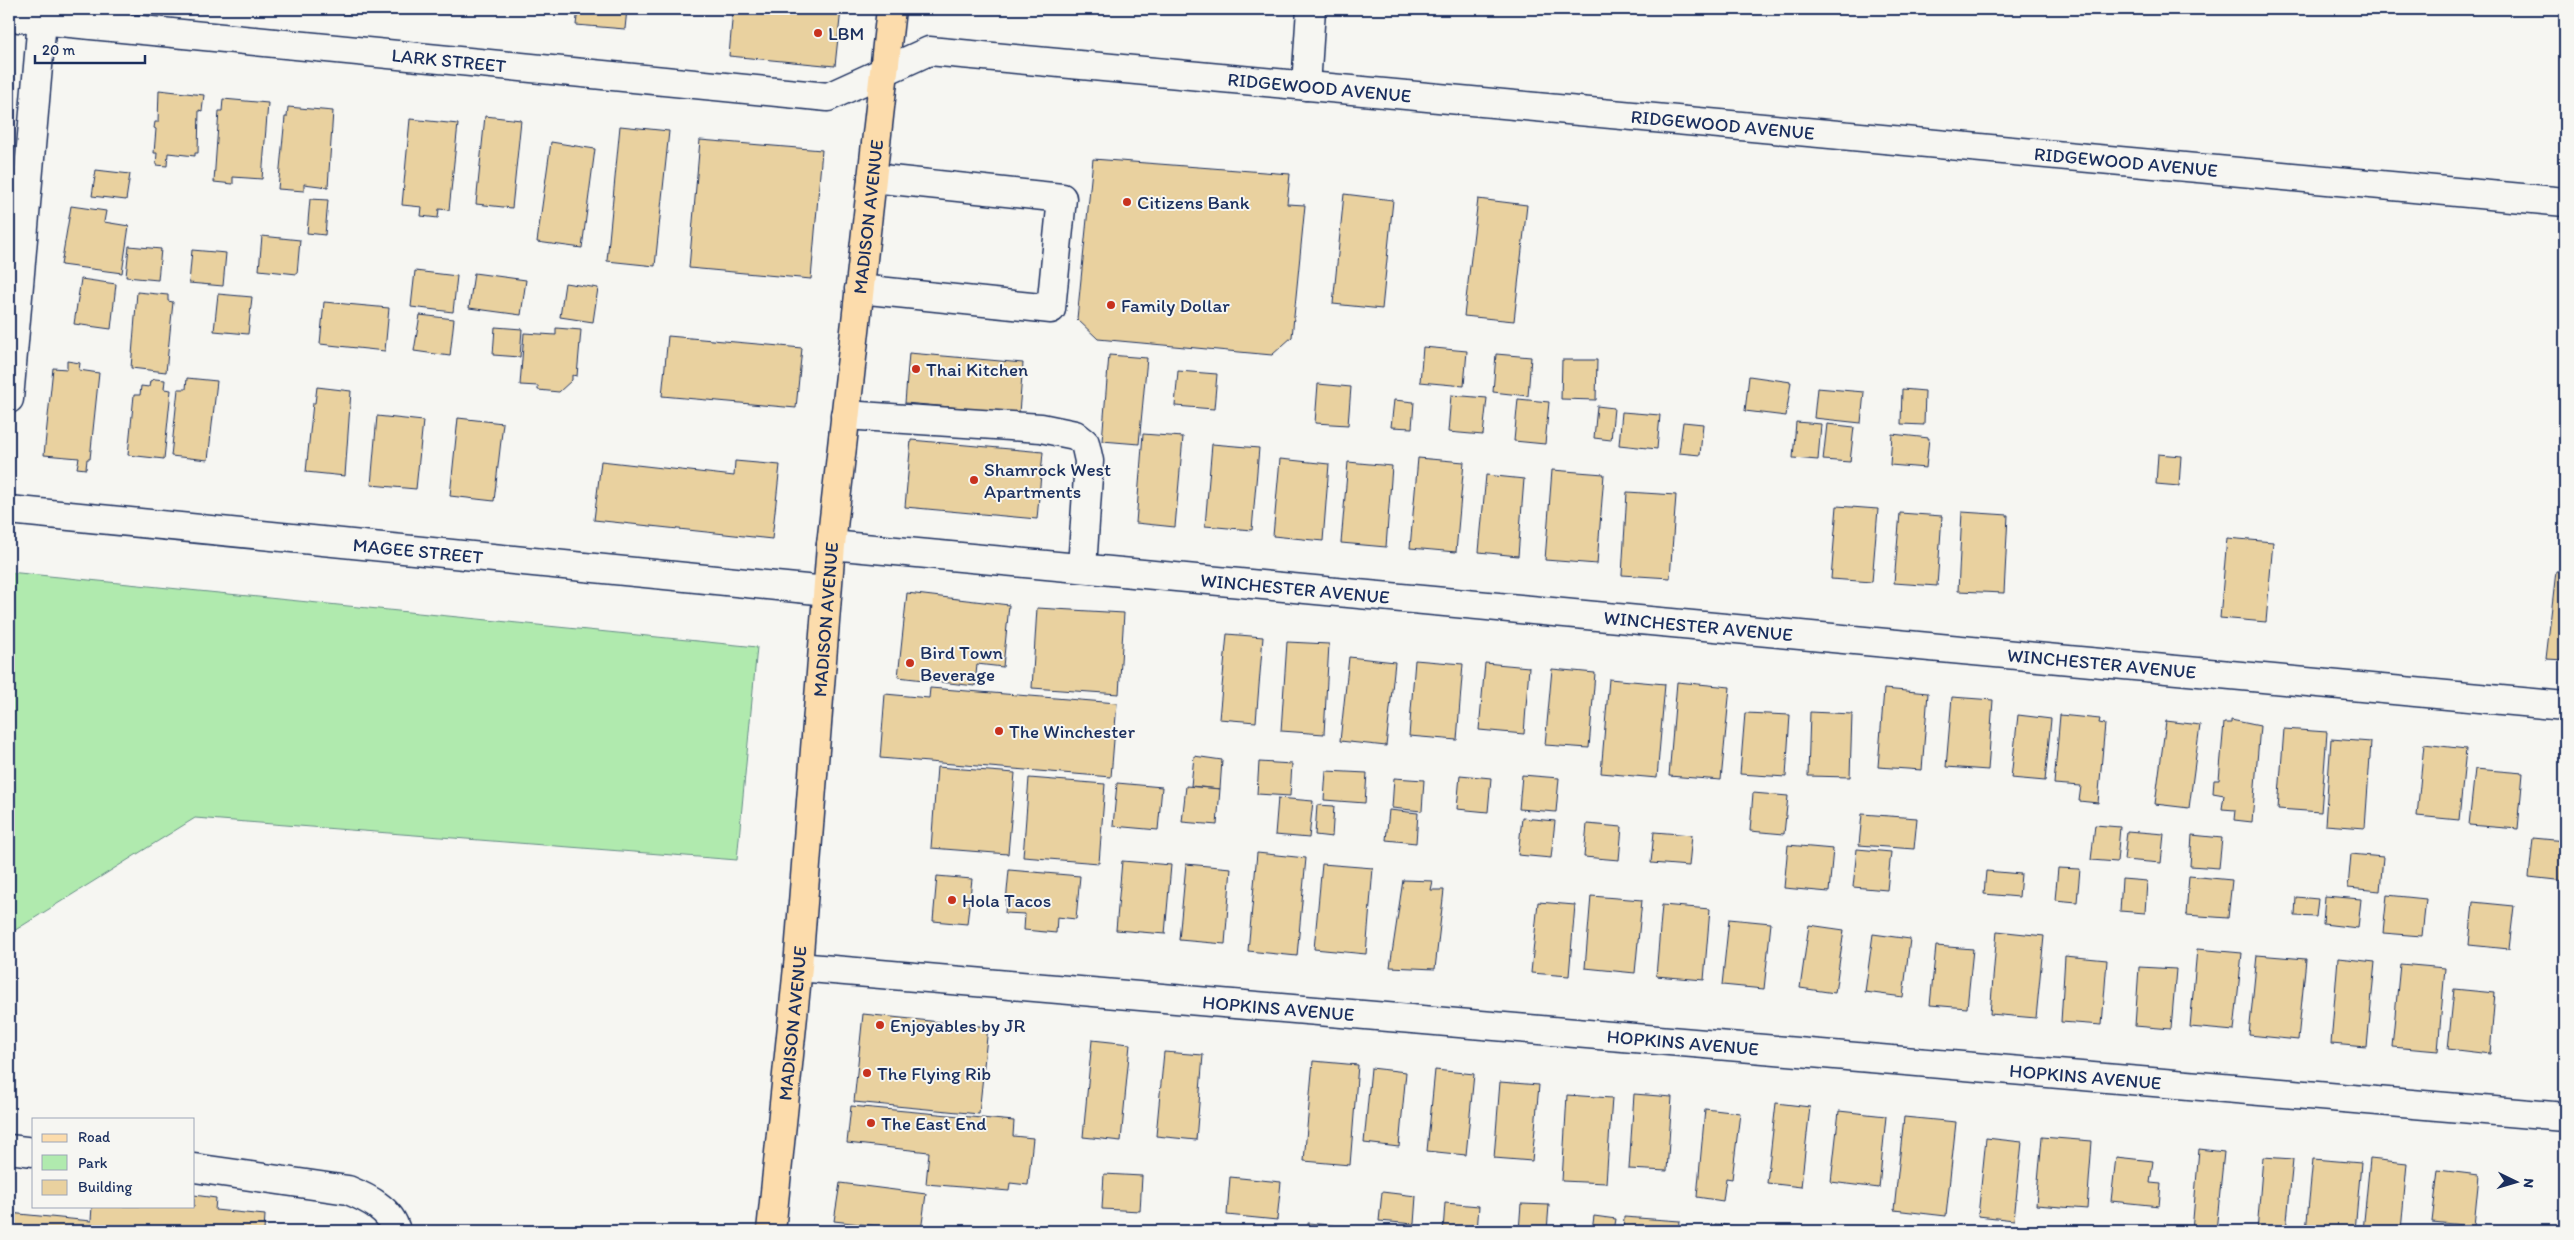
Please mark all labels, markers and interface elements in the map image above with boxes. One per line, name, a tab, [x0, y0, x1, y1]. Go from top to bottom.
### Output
place label: LBM	[828, 22, 864, 45]
marker: LBM	[812, 27, 824, 39]
scale bar	[35, 32, 145, 64]
text: 20 m	[42, 41, 76, 59]
street label: LARK STREET	[391, 43, 508, 77]
street label: RIDGEWOOD AVENUE	[1227, 67, 1413, 107]
street label: RIDGEWOOD AVENUE	[1630, 104, 1816, 144]
street label: MADISON AVENUE	[848, 138, 888, 295]
street label: RIDGEWOOD AVENUE	[2033, 142, 2219, 181]
place label: Citizens Bank	[1137, 191, 1250, 214]
marker: Citizens Bank	[1121, 196, 1133, 208]
place label: Family Dollar	[1121, 294, 1230, 317]
marker: Family Dollar	[1105, 299, 1117, 311]
place label: Thai Kitchen	[926, 358, 1028, 381]
marker: Thai Kitchen	[910, 363, 922, 375]
place label: Shamrock West Apartments	[984, 458, 1111, 503]
marker: Shamrock West Apartments	[968, 474, 980, 486]
street label: MAGEE STREET	[352, 533, 484, 568]
street label: MADISON AVENUE	[808, 541, 843, 698]
street label: WINCHESTER AVENUE	[1199, 568, 1391, 608]
street label: WINCHESTER AVENUE	[1603, 605, 1794, 646]
place label: Bird Town Beverage	[920, 641, 1003, 686]
street label: WINCHESTER AVENUE	[2006, 643, 2197, 683]
marker: Bird Town Beverage	[904, 657, 916, 669]
place label: The Winchester	[1009, 720, 1135, 743]
marker: The Winchester	[993, 725, 1005, 737]
place label: Hola Tacos	[962, 889, 1051, 912]
marker: Hola Tacos	[946, 894, 958, 906]
street label: MADISON AVENUE	[773, 945, 811, 1102]
street label: HOPKINS AVENUE	[1201, 990, 1355, 1026]
place label: Enjoyables by JR	[890, 1014, 1026, 1037]
marker: Enjoyables by JR	[874, 1019, 886, 1031]
street label: HOPKINS AVENUE	[1606, 1024, 1760, 1060]
street label: HOPKINS AVENUE	[2008, 1058, 2162, 1094]
place label: The Flying Rib	[877, 1062, 991, 1085]
marker: The Flying Rib	[861, 1067, 873, 1079]
place label: The East End	[881, 1112, 986, 1135]
marker: The East End	[865, 1117, 877, 1129]
legend	[32, 1118, 195, 1208]
text: Road	[78, 1128, 111, 1146]
text: Park	[78, 1154, 108, 1172]
north arrow	[2492, 1158, 2542, 1208]
text: Building	[78, 1178, 132, 1196]
text: N	[2520, 1178, 2537, 1189]

